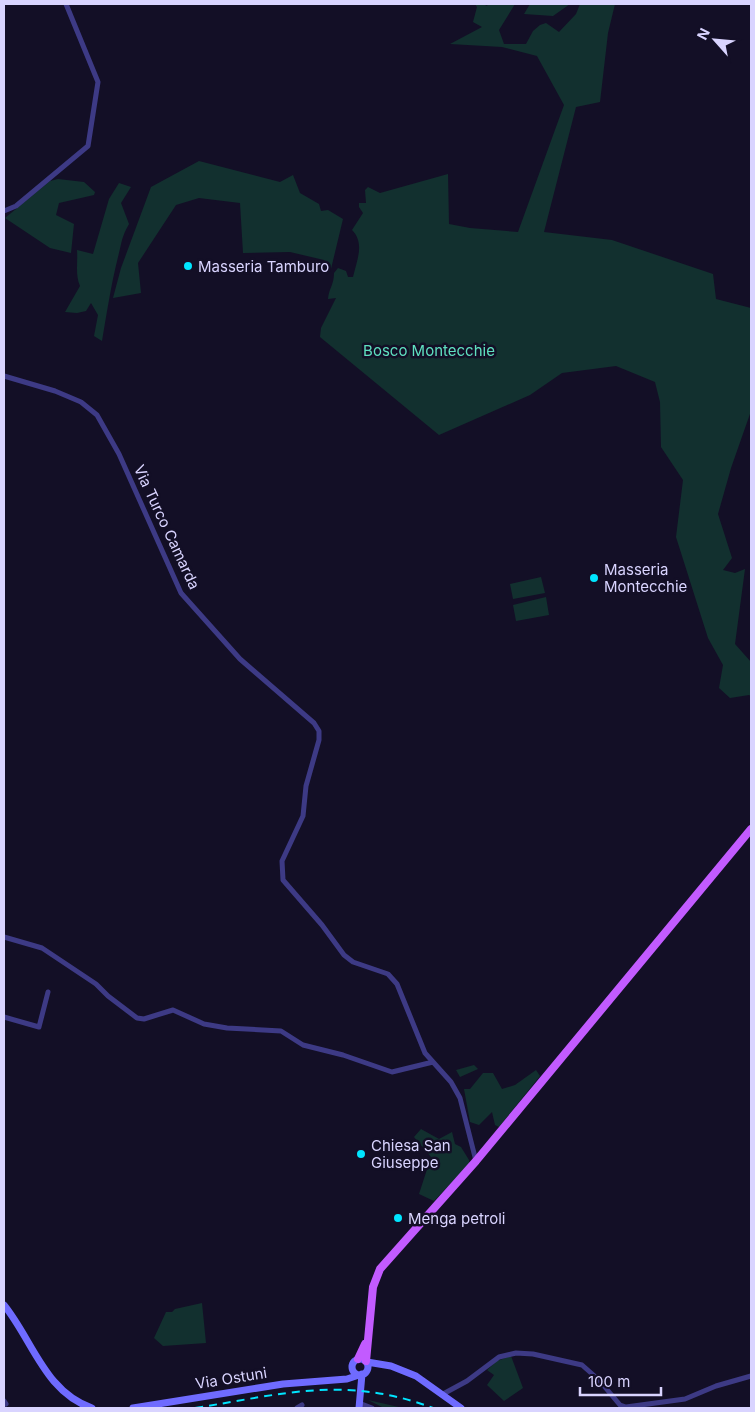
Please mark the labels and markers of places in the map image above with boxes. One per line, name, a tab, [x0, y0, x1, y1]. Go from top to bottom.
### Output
place label: Masseria Tamburo	[198, 257, 329, 276]
marker: Masseria Tamburo	[182, 260, 194, 272]
place label: Masseria Montecchie	[604, 560, 687, 596]
marker: Masseria Montecchie	[588, 572, 600, 584]
place label: Chiesa San Giuseppe	[371, 1136, 451, 1172]
marker: Chiesa San Giuseppe	[355, 1148, 367, 1160]
place label: Menga petroli	[408, 1209, 506, 1228]
marker: Menga petroli	[392, 1212, 404, 1224]

